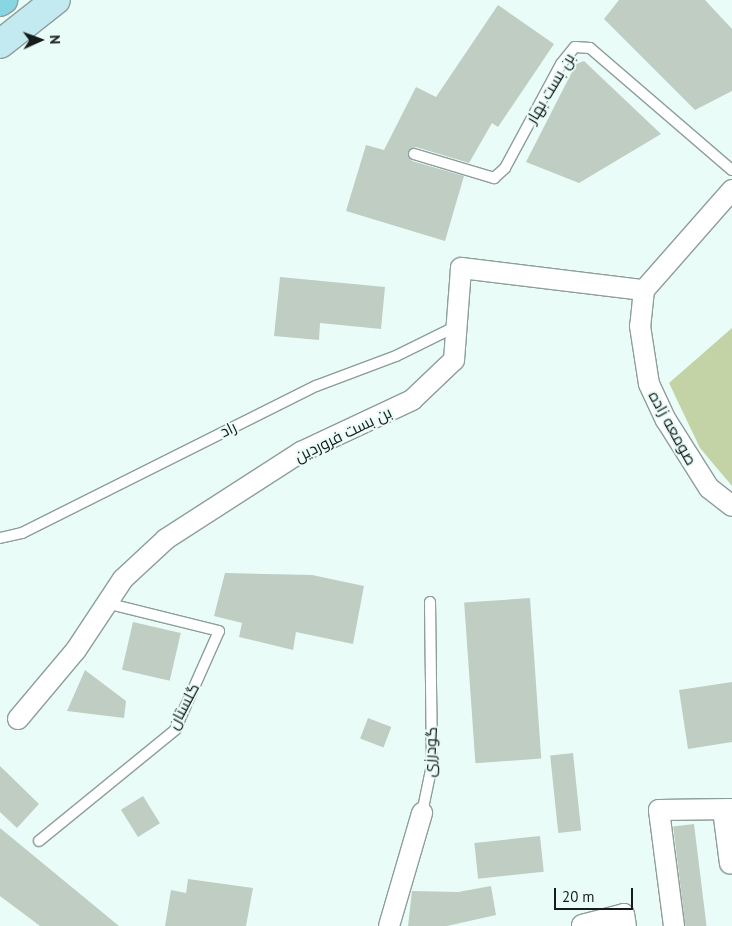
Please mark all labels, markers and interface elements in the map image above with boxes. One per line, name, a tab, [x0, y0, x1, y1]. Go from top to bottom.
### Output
north arrow	[15, 15, 65, 65]
text: N	[46, 35, 64, 44]
street label: بن بست بهار	[521, 49, 579, 127]
street label: صومعه زاده	[645, 388, 701, 468]
street label: بن بست فروردین	[291, 402, 395, 466]
street label: راد	[216, 417, 240, 441]
street label: گلستان	[163, 680, 203, 732]
street label: گودرزی	[419, 726, 441, 778]
scale bar	[557, 878, 636, 910]
text: 20 m	[562, 887, 595, 906]

